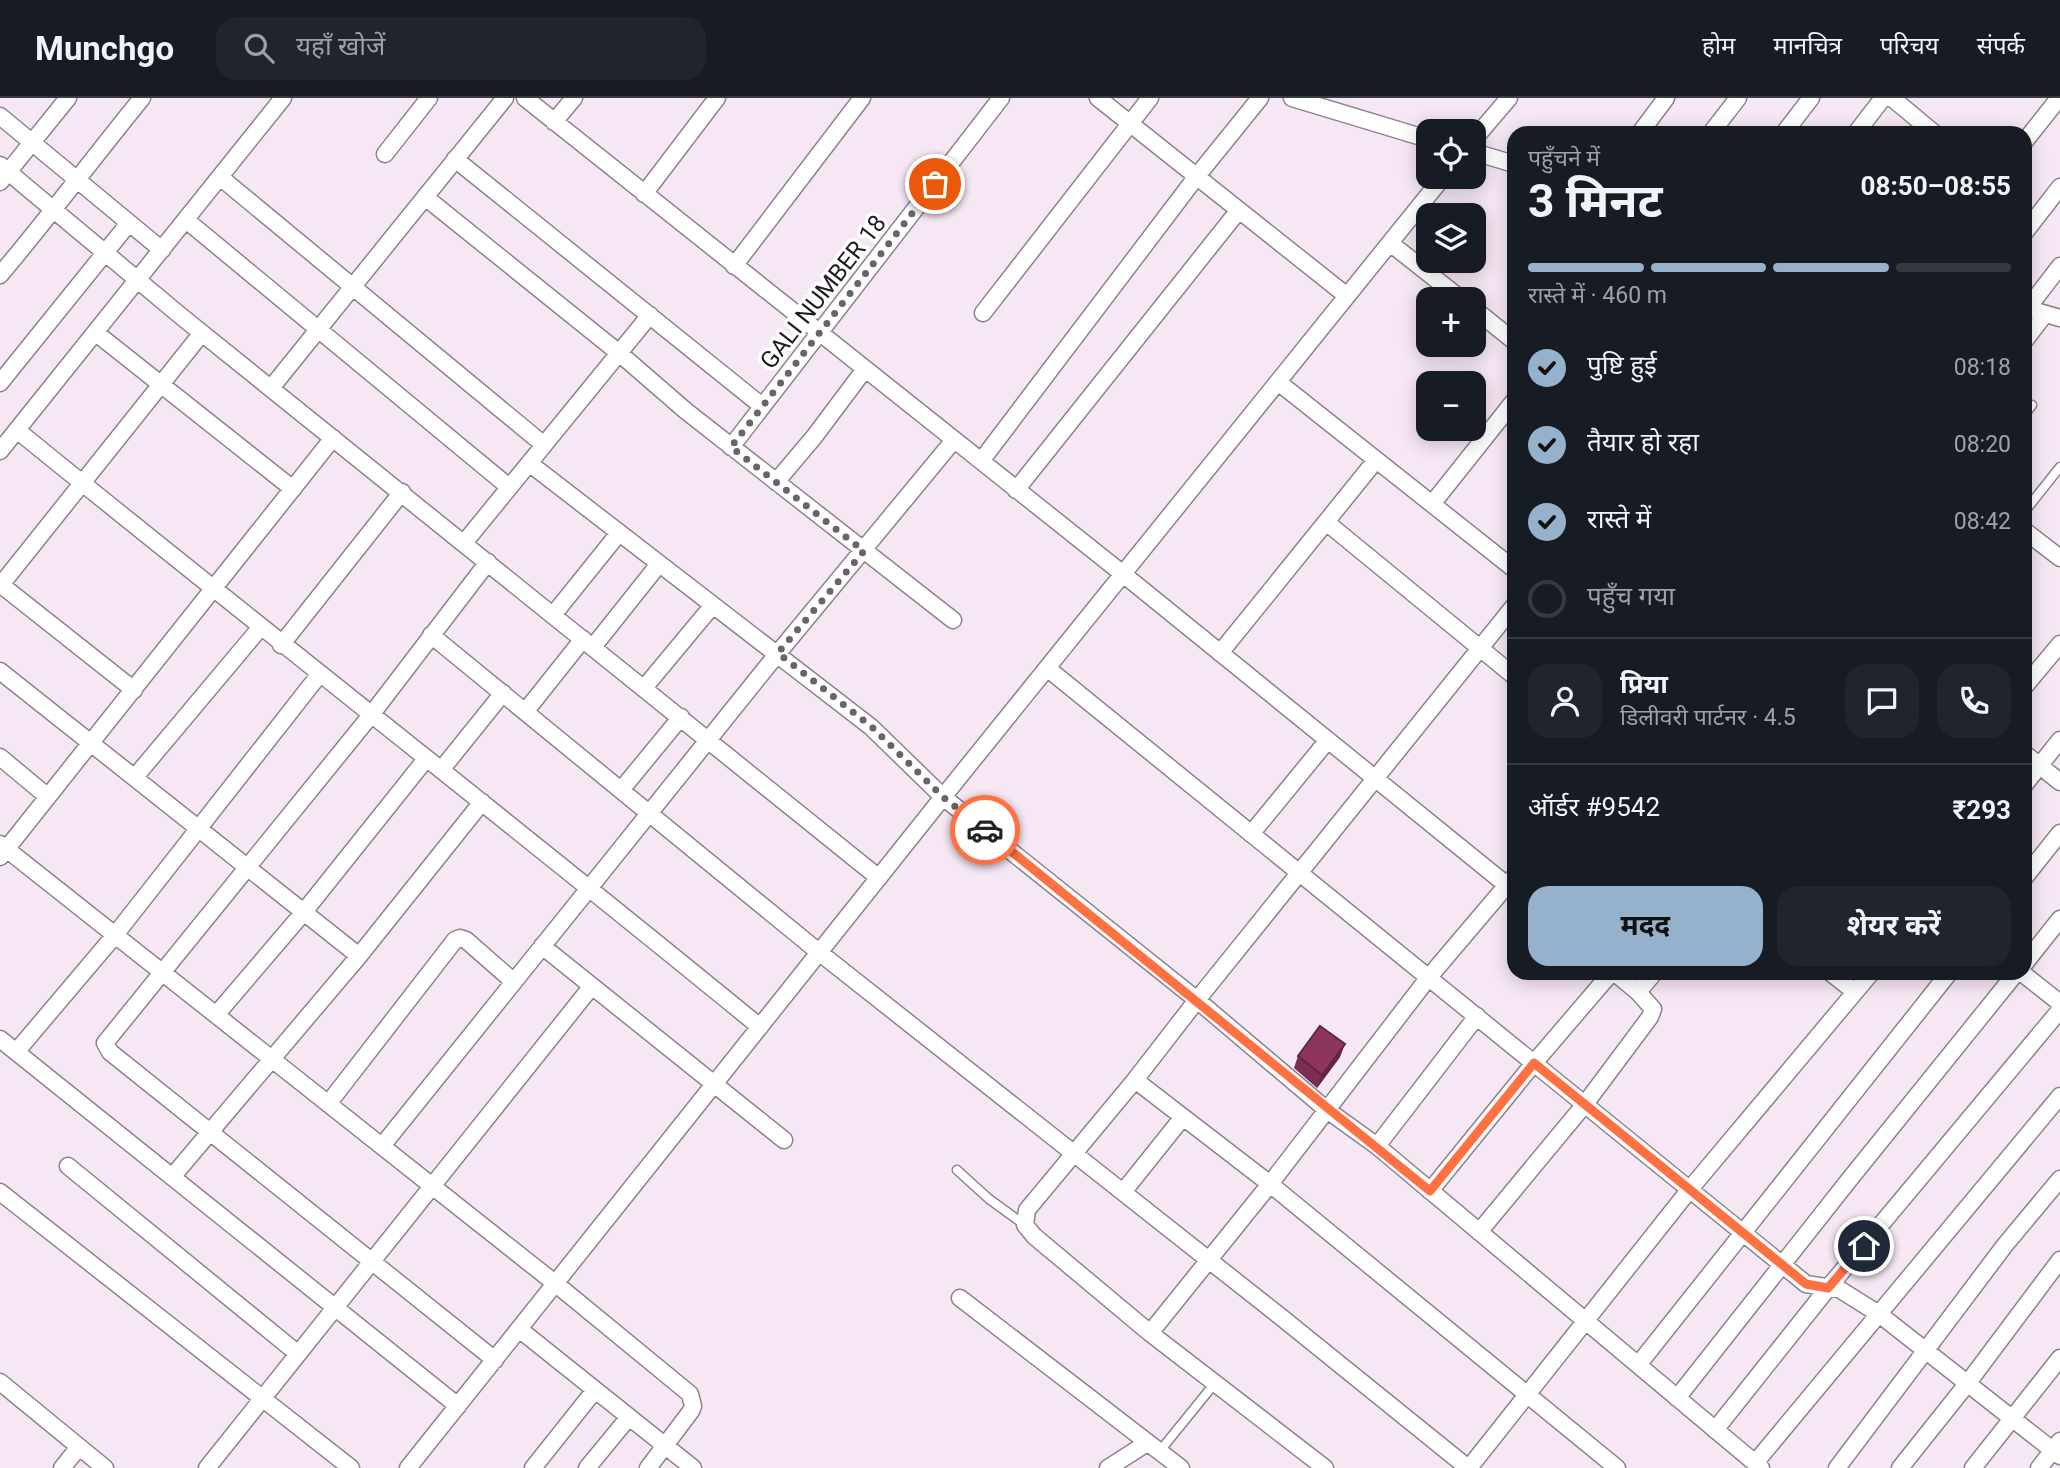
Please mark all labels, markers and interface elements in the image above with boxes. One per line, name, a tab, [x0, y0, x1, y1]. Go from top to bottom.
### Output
search box	[216, 17, 706, 80]
text: Munchgo	[35, 29, 174, 68]
icon: search	[240, 29, 278, 67]
text: यहाँ खोजें	[296, 31, 385, 61]
text: होम	[1702, 32, 1735, 60]
text: मानचित्र	[1773, 32, 1842, 60]
text: परिचय	[1880, 32, 1939, 60]
text: संपर्क	[1977, 32, 2025, 60]
map controls	[1416, 119, 1486, 441]
button: locate	[1416, 119, 1486, 189]
text: पहुँचने में	[1528, 145, 1600, 172]
pin	[905, 154, 965, 214]
icon: bag	[916, 165, 954, 203]
text: 08:50–08:55	[1861, 171, 2011, 201]
text: 3 मिनट	[1528, 174, 1662, 228]
button: layers	[1416, 203, 1486, 273]
street label: GALI NUMBER 18	[754, 210, 892, 374]
text: रास्ते में · 460 m	[1528, 282, 1667, 309]
button: +	[1416, 287, 1486, 357]
icon: check	[1528, 349, 1566, 387]
text: पुष्टि हुई	[1587, 350, 1657, 380]
text: 08:18	[1954, 354, 2011, 381]
button: −	[1416, 371, 1486, 441]
icon: check	[1528, 426, 1566, 464]
text: तैयार हो रहा	[1587, 427, 1699, 457]
text: 08:20	[1954, 431, 2011, 458]
icon: check	[1528, 503, 1566, 541]
text: रास्ते में	[1587, 504, 1651, 534]
text: 08:42	[1954, 508, 2011, 535]
text: पहुँच गया	[1587, 581, 1675, 611]
button: person	[1528, 664, 1602, 738]
button: chat	[1845, 664, 1919, 738]
button: phone	[1937, 664, 2011, 738]
text: प्रिया	[1620, 669, 1668, 699]
text: डिलीवरी पार्टनर · 4.5	[1620, 704, 1796, 731]
text: ऑर्डर #9542	[1528, 792, 1660, 822]
courier	[950, 795, 1020, 865]
text: ₹293	[1953, 795, 2011, 825]
icon: car	[966, 811, 1004, 849]
button: मदद	[1528, 886, 1763, 966]
button: शेयर करें	[1777, 886, 2011, 966]
pin	[1834, 1216, 1894, 1276]
icon: home	[1845, 1227, 1883, 1265]

